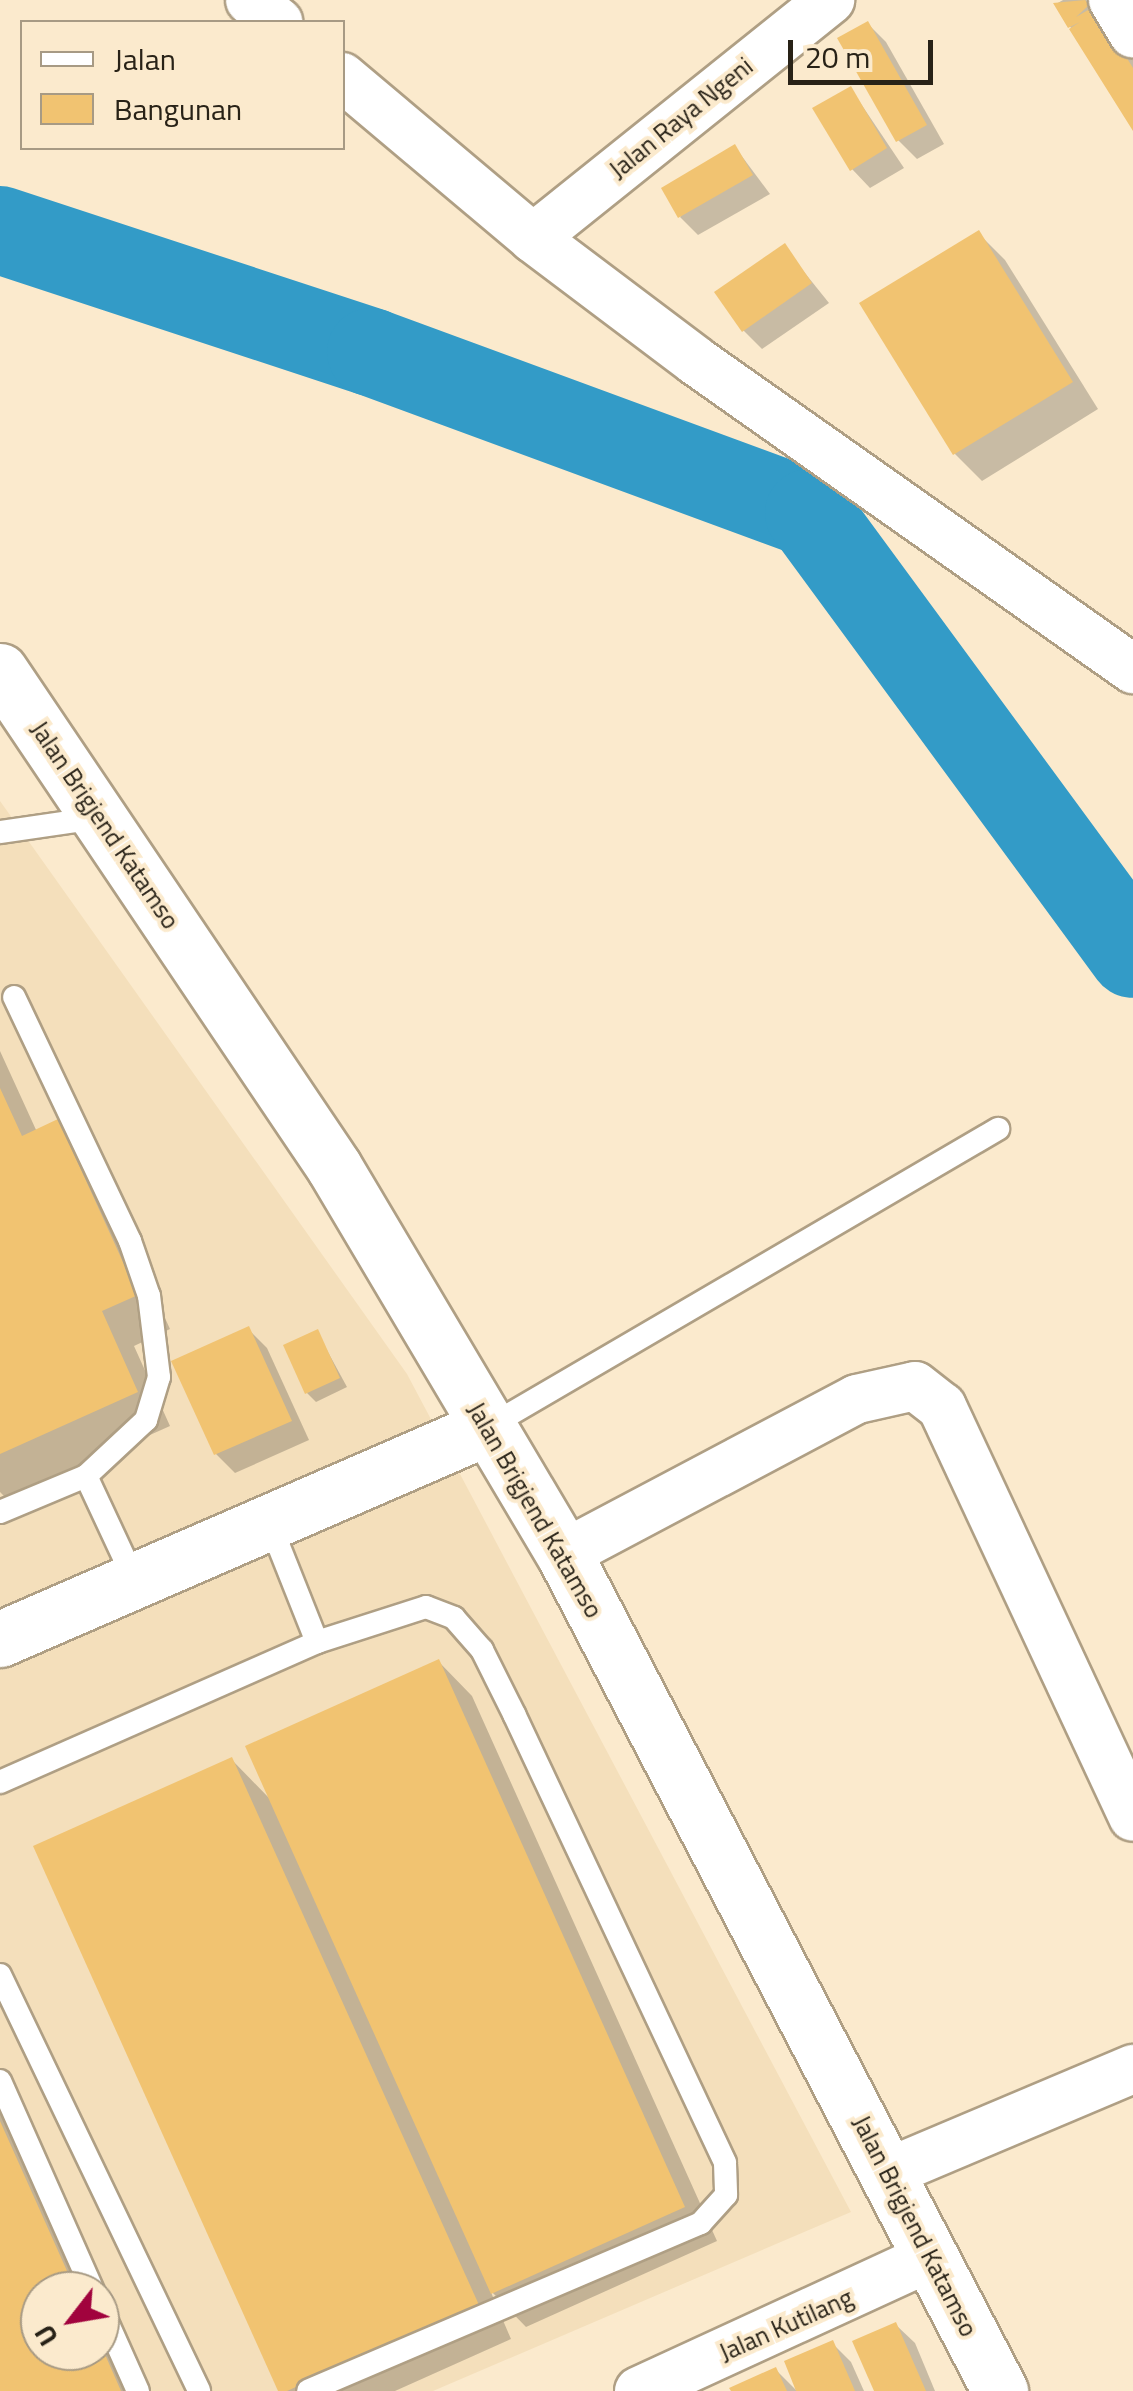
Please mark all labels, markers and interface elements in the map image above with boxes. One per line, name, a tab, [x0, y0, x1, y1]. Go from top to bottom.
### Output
legend	[20, 20, 345, 150]
scale bar	[793, 20, 938, 82]
text: 20 m	[805, 34, 870, 80]
text: Jalan	[114, 36, 176, 82]
street label: Jalan Raya Ngeni	[603, 51, 759, 185]
text: Bangunan	[114, 86, 242, 132]
street label: Jalan Brigjend Katamso	[24, 716, 186, 934]
street label: Jalan Brigjend Katamso	[461, 1397, 609, 1623]
street label: Jalan Brigjend Katamso	[846, 2111, 984, 2341]
north arrow	[20, 2271, 120, 2371]
street label: Jalan Kutilang	[715, 2282, 857, 2368]
text: U	[22, 2317, 69, 2355]

